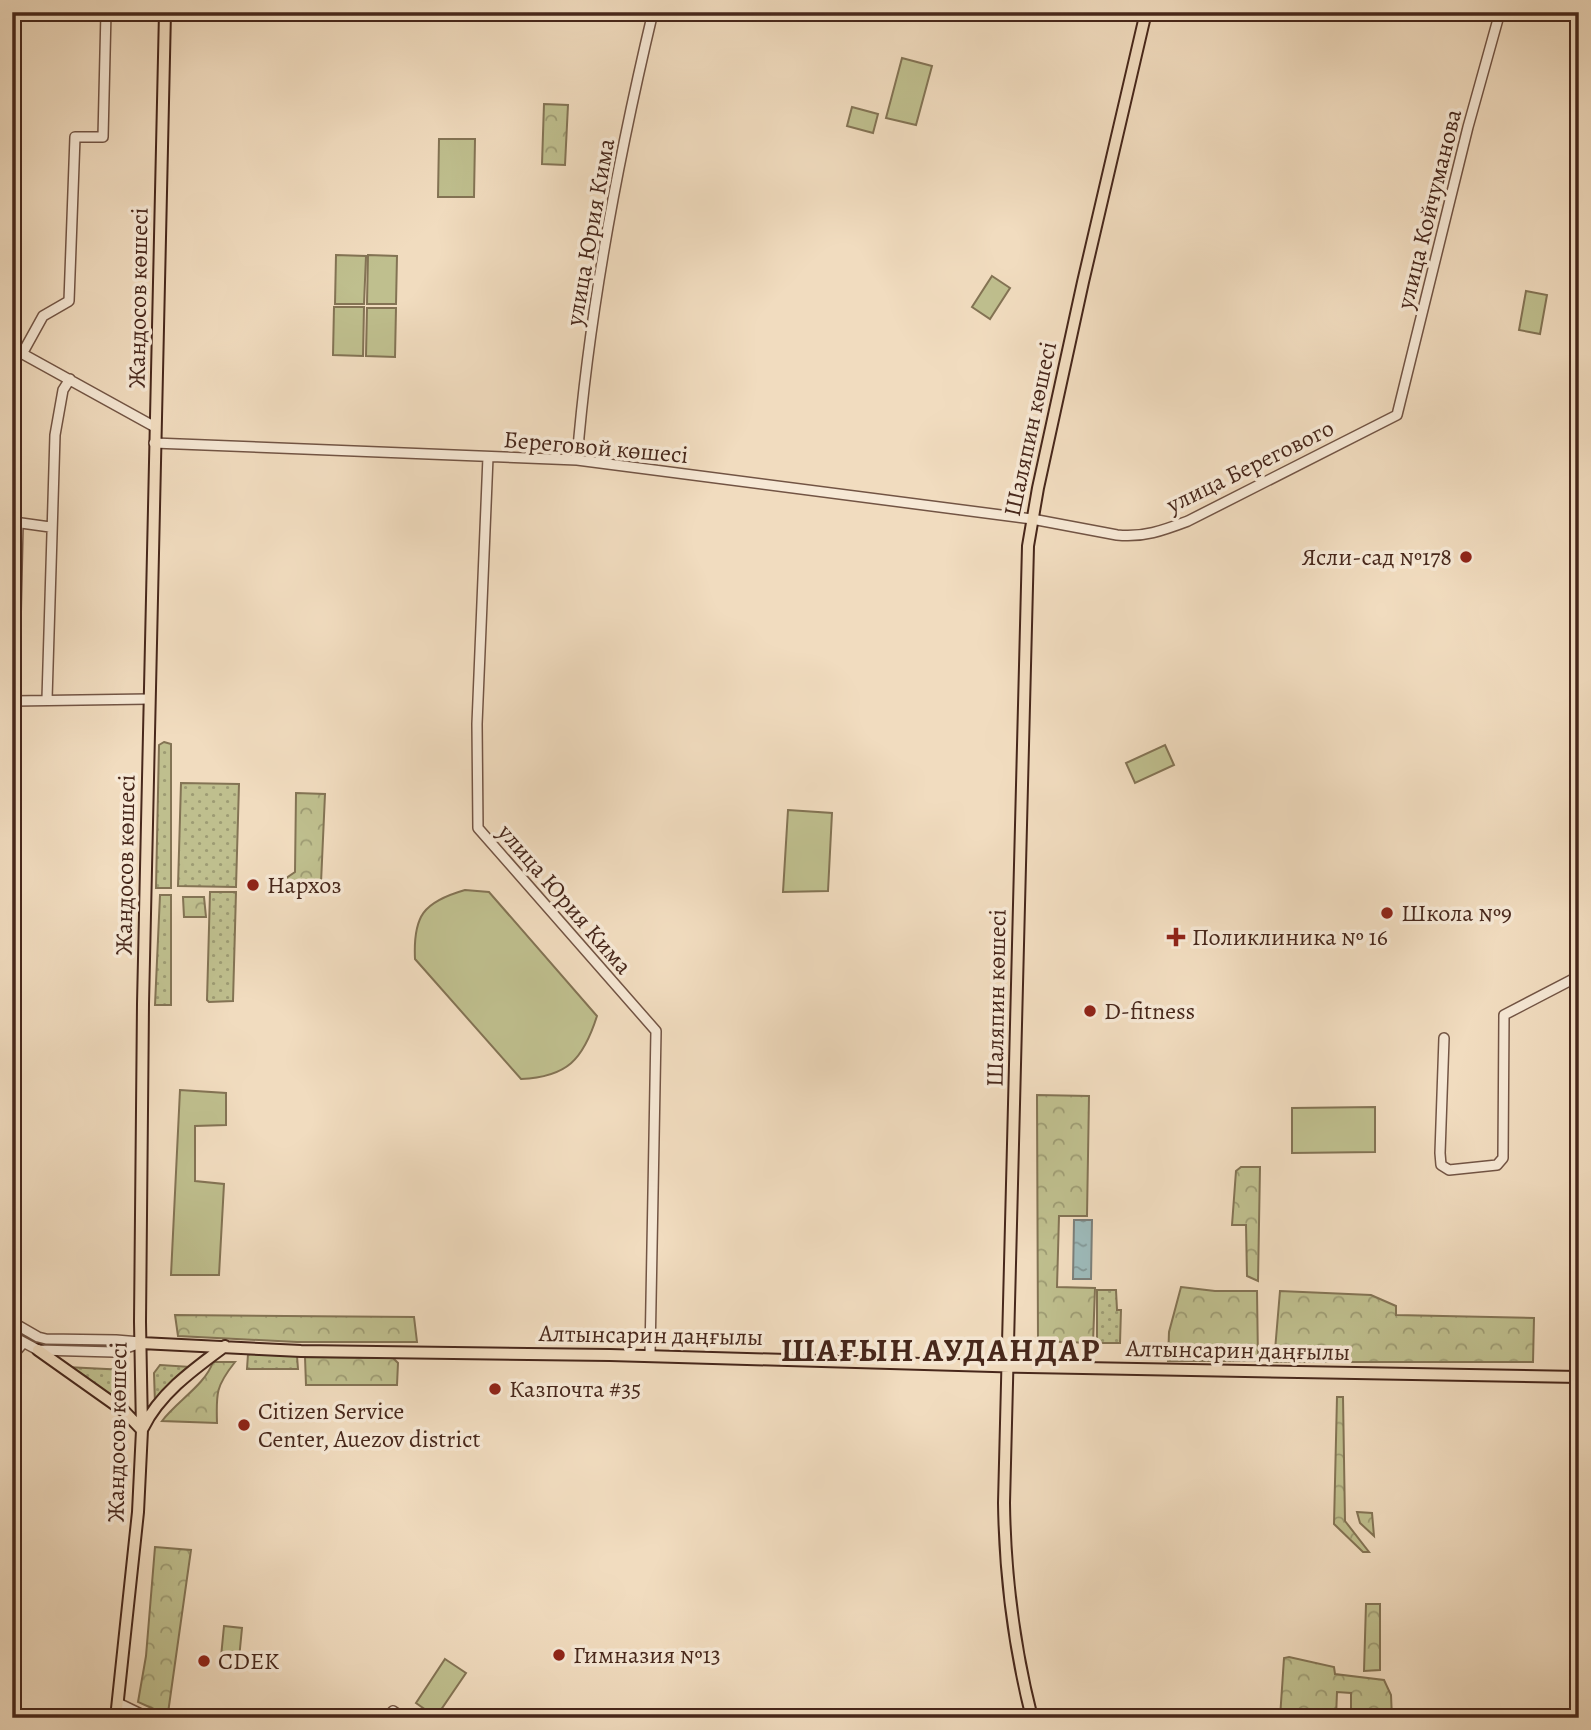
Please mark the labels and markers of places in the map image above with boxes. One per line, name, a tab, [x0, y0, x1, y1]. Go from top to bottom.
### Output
place label: Ясли-сад №178	[1302, 541, 1452, 573]
marker: Ясли-сад №178	[1458, 549, 1474, 565]
place label: Нархоз	[267, 869, 342, 901]
marker: Нархоз	[245, 877, 261, 893]
place label: Школа №9	[1401, 897, 1512, 929]
marker: Школа №9	[1379, 905, 1395, 921]
place label: Поликлиника № 16	[1192, 921, 1388, 953]
marker: Поликлиника № 16	[1166, 927, 1186, 947]
place label: D-fitness	[1104, 995, 1195, 1027]
marker: D-fitness	[1082, 1003, 1098, 1019]
place label: Казпочта #35	[509, 1373, 641, 1405]
marker: Казпочта #35	[487, 1381, 503, 1397]
place label: Citizen Service Center, Auezov district	[258, 1395, 480, 1455]
marker: Citizen Service Center, Auezov district	[236, 1417, 252, 1433]
place label: Гимназия №13	[573, 1639, 721, 1671]
place label: CDEK	[218, 1645, 279, 1677]
marker: Гимназия №13	[551, 1647, 567, 1663]
marker: CDEK	[196, 1653, 212, 1669]

